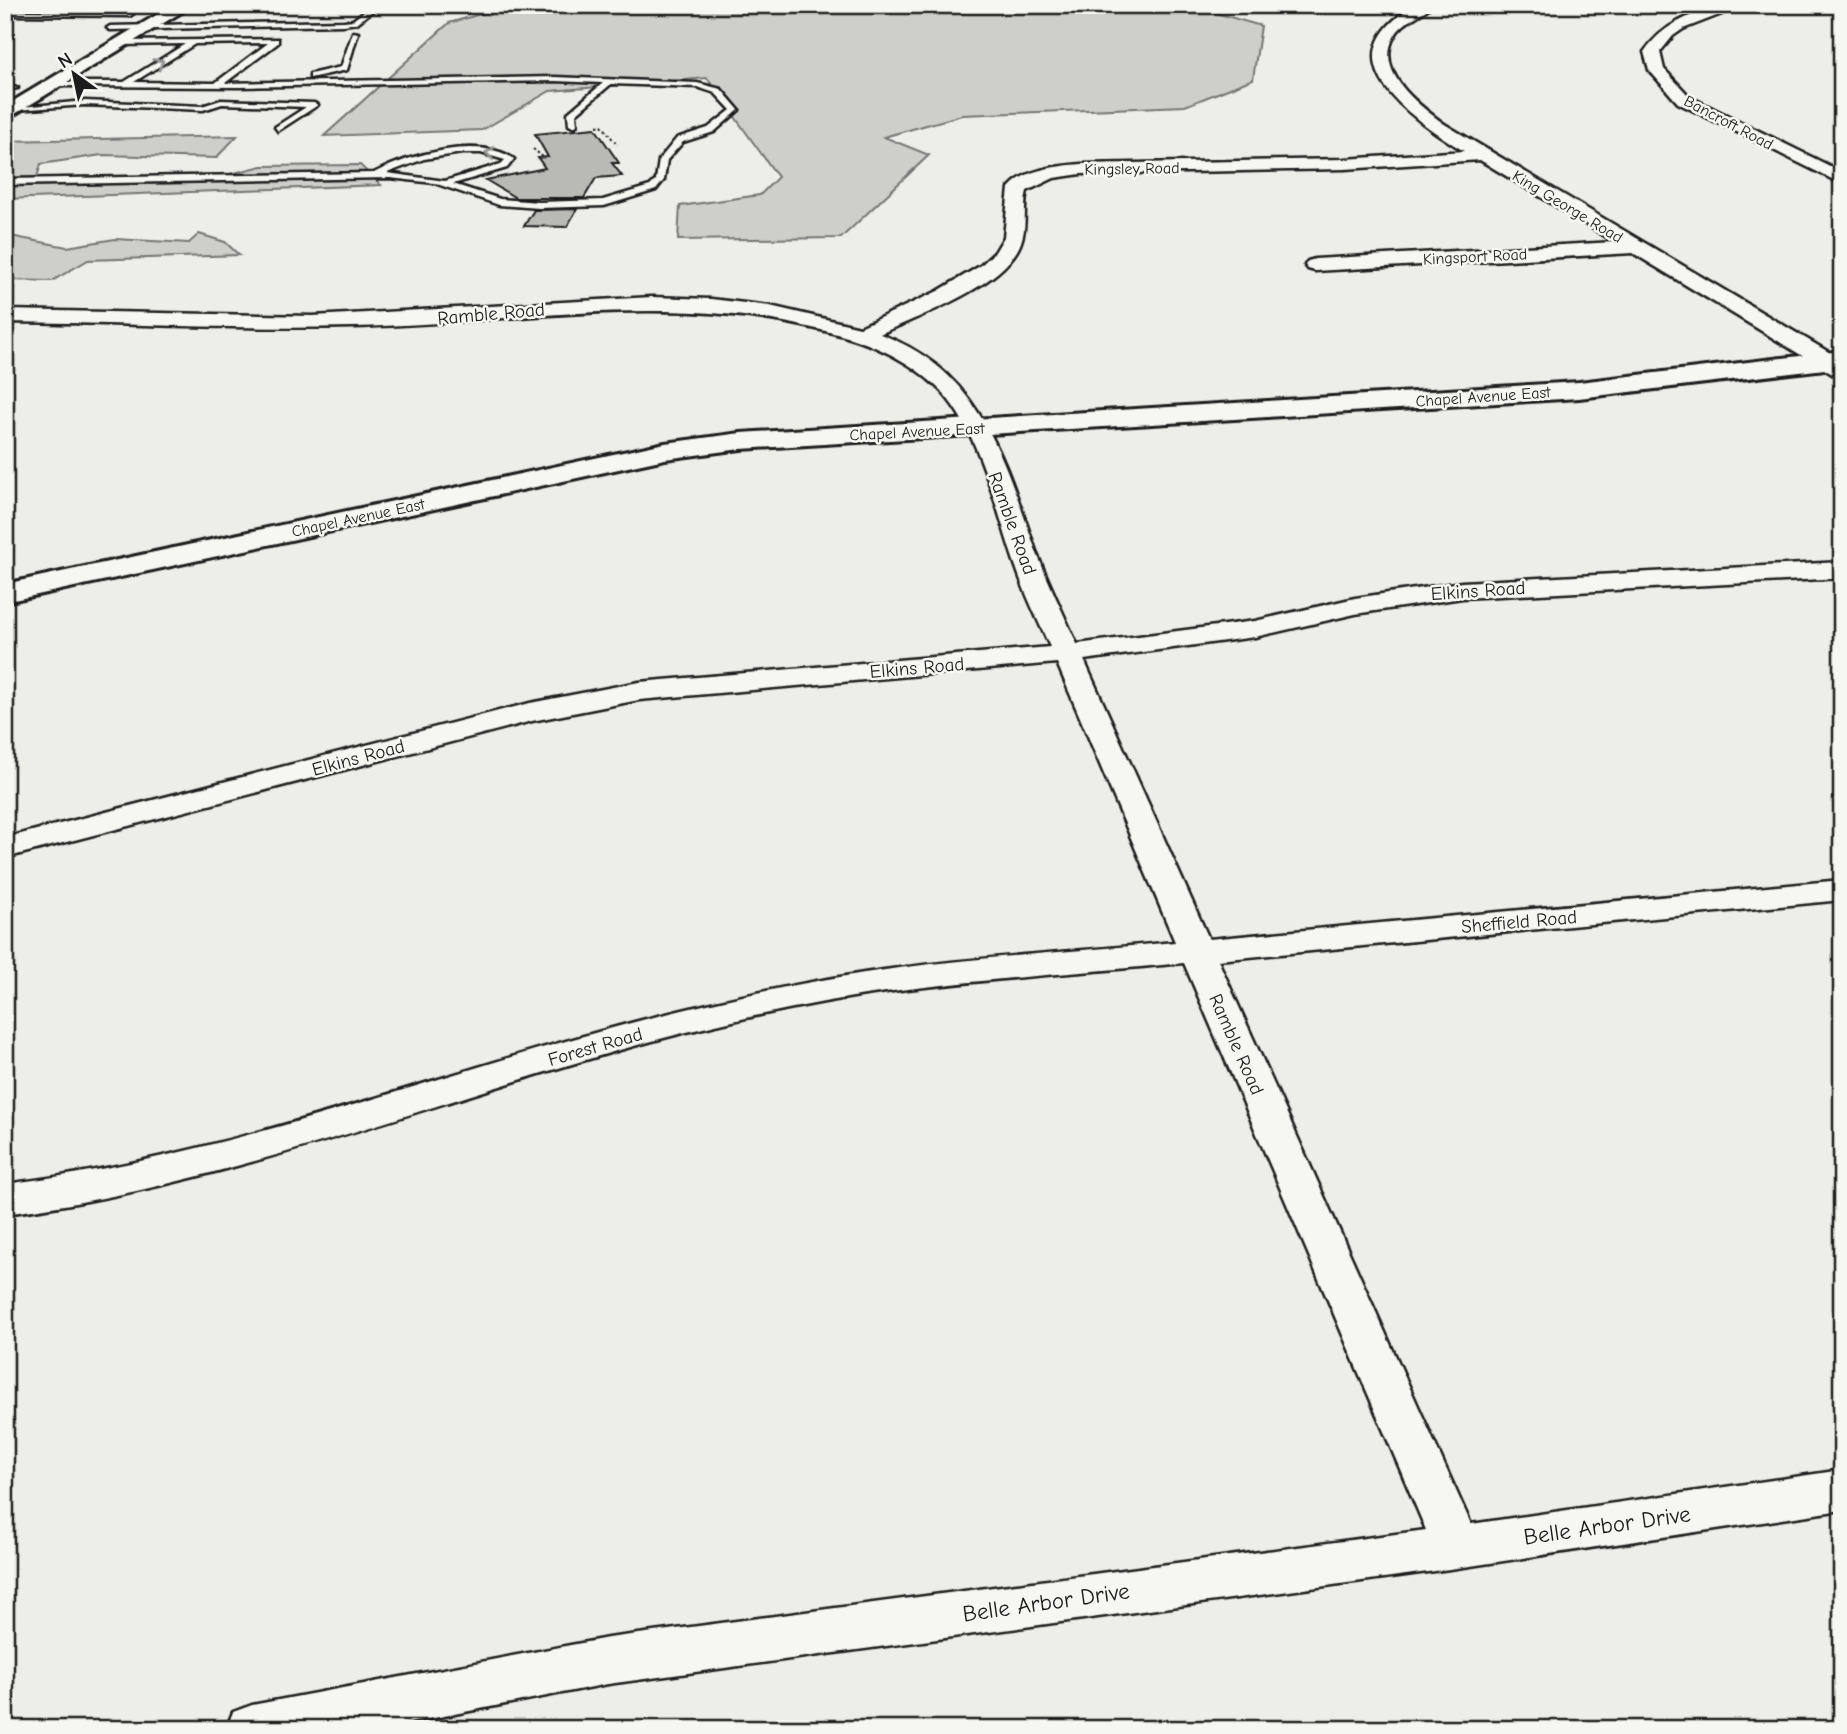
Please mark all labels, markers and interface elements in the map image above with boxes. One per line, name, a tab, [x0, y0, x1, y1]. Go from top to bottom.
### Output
north arrow	[38, 38, 108, 108]
text: N	[54, 48, 76, 73]
one-way arrow	[152, 58, 165, 71]
street label: Bancroft Road	[1681, 92, 1776, 154]
one-way arrow	[484, 145, 496, 160]
street label: Kingsley Road	[1084, 159, 1180, 179]
street label: King George Road	[1509, 167, 1626, 247]
street label: Kingsport Road	[1422, 245, 1528, 269]
street label: Ramble Road	[436, 298, 546, 330]
street label: Chapel Avenue East	[1415, 383, 1552, 411]
street label: Chapel Avenue East	[849, 419, 985, 445]
street label: Ramble Road	[983, 469, 1041, 578]
street label: Chapel Avenue East	[290, 495, 427, 541]
street label: Elkins Road	[1430, 577, 1526, 605]
street label: Elkins Road	[869, 653, 965, 683]
street label: Elkins Road	[310, 735, 407, 781]
street label: Sheffield Road	[1460, 906, 1578, 938]
street label: Ramble Road	[1204, 991, 1268, 1098]
street label: Forest Road	[545, 1023, 645, 1071]
street label: Belle Arbor Drive	[1522, 1500, 1692, 1551]
street label: Belle Arbor Drive	[961, 1577, 1131, 1628]

